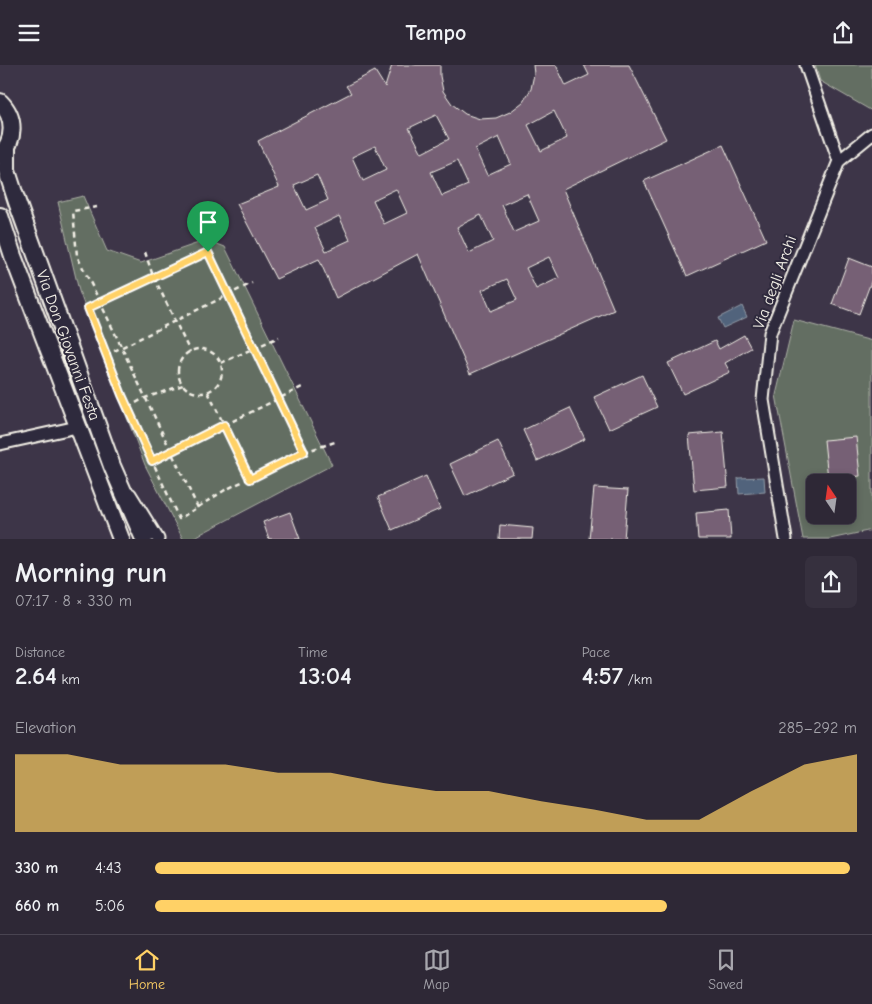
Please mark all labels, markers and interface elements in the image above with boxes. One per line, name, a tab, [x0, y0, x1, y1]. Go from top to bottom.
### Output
icon: menu	[15, 19, 43, 47]
icon: share	[829, 19, 857, 47]
text: Tempo	[406, 20, 466, 46]
pin	[187, 201, 229, 252]
icon: arrive	[194, 208, 222, 236]
street label: Via degli Archi	[750, 233, 800, 332]
street label: Via Don Giovanni Festa	[32, 268, 104, 423]
north arrow	[806, 474, 856, 524]
map controls	[806, 474, 856, 524]
button: share	[805, 556, 857, 608]
text: Morning run	[15, 557, 167, 589]
text: 07:17 · 8 × 330 m	[15, 592, 132, 610]
text: Distance	[15, 644, 65, 661]
text: Time	[298, 644, 327, 661]
text: Pace	[582, 644, 610, 661]
text: 2.64	[15, 661, 57, 690]
text: 13:04	[298, 661, 352, 690]
text: 4:57	[582, 661, 623, 690]
text: km	[57, 671, 80, 688]
text: /km	[623, 671, 652, 688]
text: Elevation	[15, 719, 76, 737]
text: 285–292 m	[778, 719, 857, 737]
text: 330 m	[15, 859, 58, 877]
text: 4:43	[95, 859, 121, 877]
text: 660 m	[15, 897, 59, 915]
text: 5:06	[95, 897, 125, 915]
tab: Home	[129, 946, 165, 993]
tab: Map	[423, 946, 451, 993]
tab: Saved	[708, 946, 743, 993]

